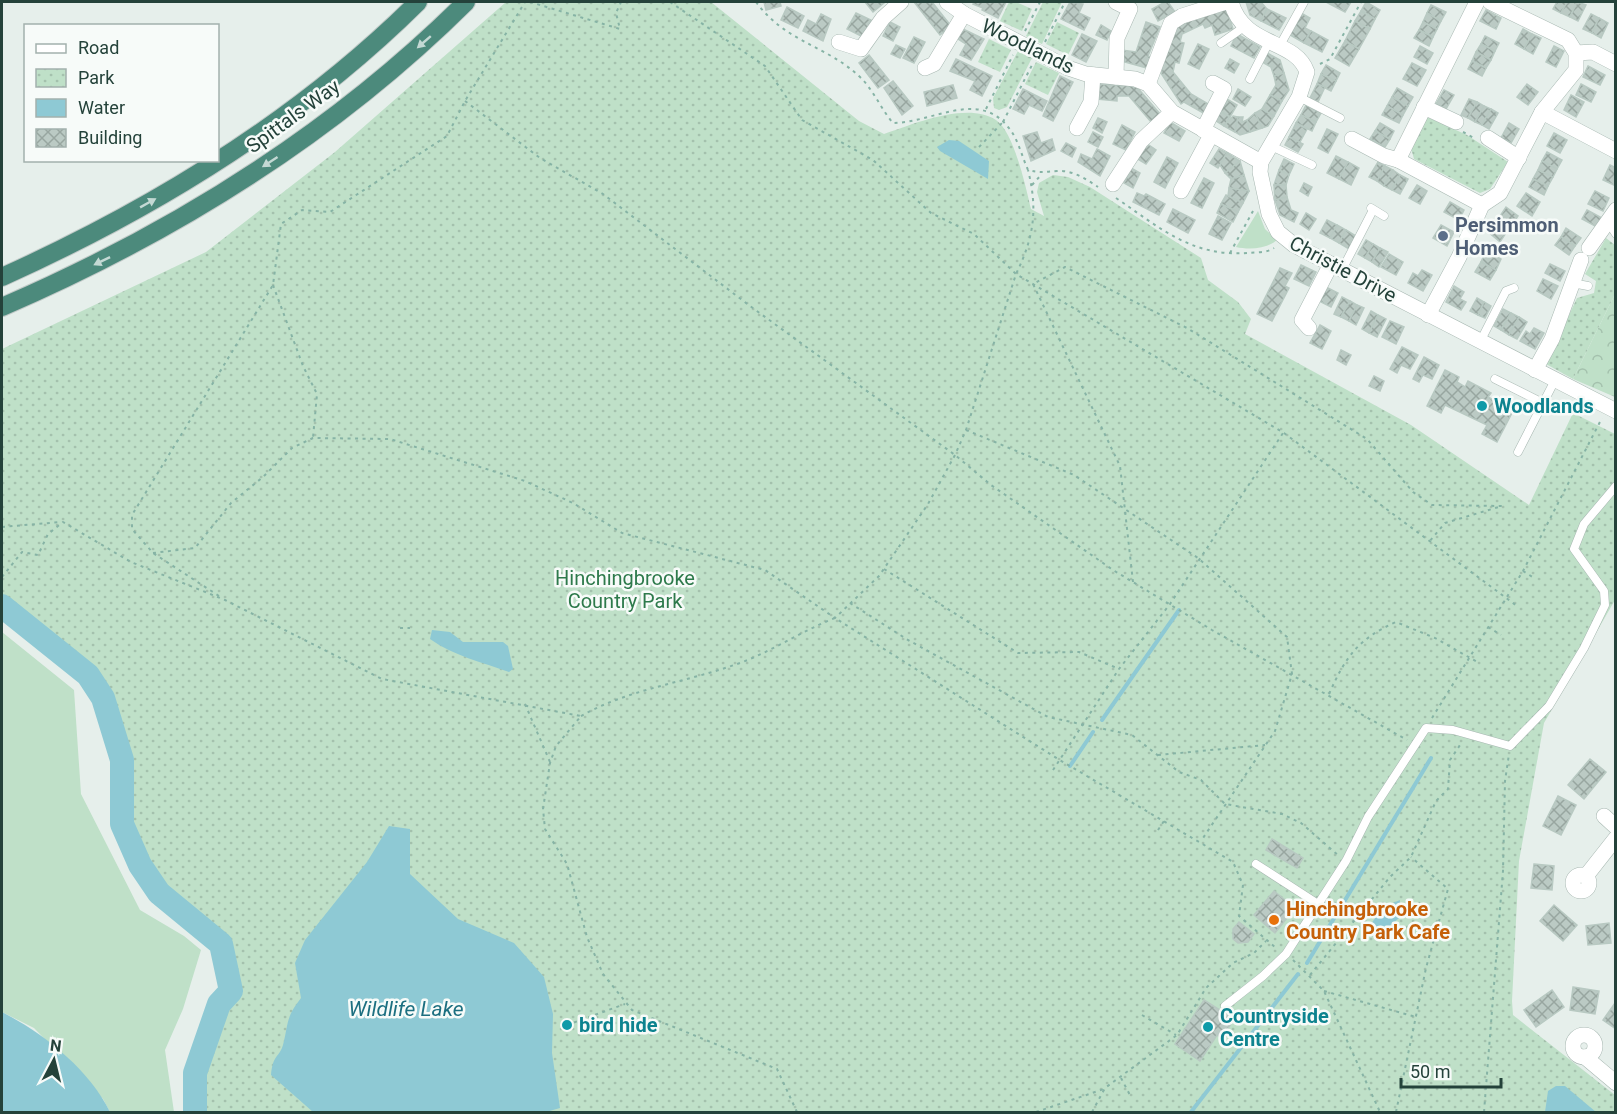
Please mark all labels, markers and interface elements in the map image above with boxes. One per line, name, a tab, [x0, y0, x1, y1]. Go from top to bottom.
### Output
street label: Woodlands	[978, 13, 1078, 79]
legend	[24, 24, 219, 162]
one-way arrow	[416, 35, 431, 49]
text: Road	[78, 37, 119, 58]
text: Park	[78, 67, 115, 88]
street label: Spittals Way	[242, 74, 345, 158]
text: Water	[78, 97, 125, 118]
text: Building	[78, 127, 142, 148]
one-way arrow	[262, 156, 278, 167]
one-way arrow	[139, 199, 156, 209]
place label: Persimmon Homes	[1455, 213, 1559, 260]
marker: Persimmon Homes	[1436, 229, 1450, 243]
street label: Christie Drive	[1285, 231, 1401, 307]
one-way arrow	[94, 256, 111, 265]
place label: Woodlands	[1494, 394, 1594, 418]
marker: Woodlands	[1475, 399, 1489, 413]
park label: Hinchingbrooke Country Park	[555, 566, 695, 613]
place label: Hinchingbrooke Country Park Cafe	[1286, 897, 1450, 944]
marker: Hinchingbrooke Country Park Cafe	[1267, 913, 1281, 927]
water label: Wildlife Lake	[348, 997, 464, 1021]
place label: Countryside Centre	[1220, 1004, 1329, 1051]
place label: bird hide	[579, 1013, 658, 1037]
marker: bird hide	[560, 1018, 574, 1032]
marker: Countryside Centre	[1201, 1020, 1215, 1034]
north arrow	[24, 1030, 84, 1090]
text: N	[49, 1035, 63, 1056]
scale bar	[1401, 1051, 1502, 1089]
text: 50 m	[1410, 1061, 1450, 1082]

